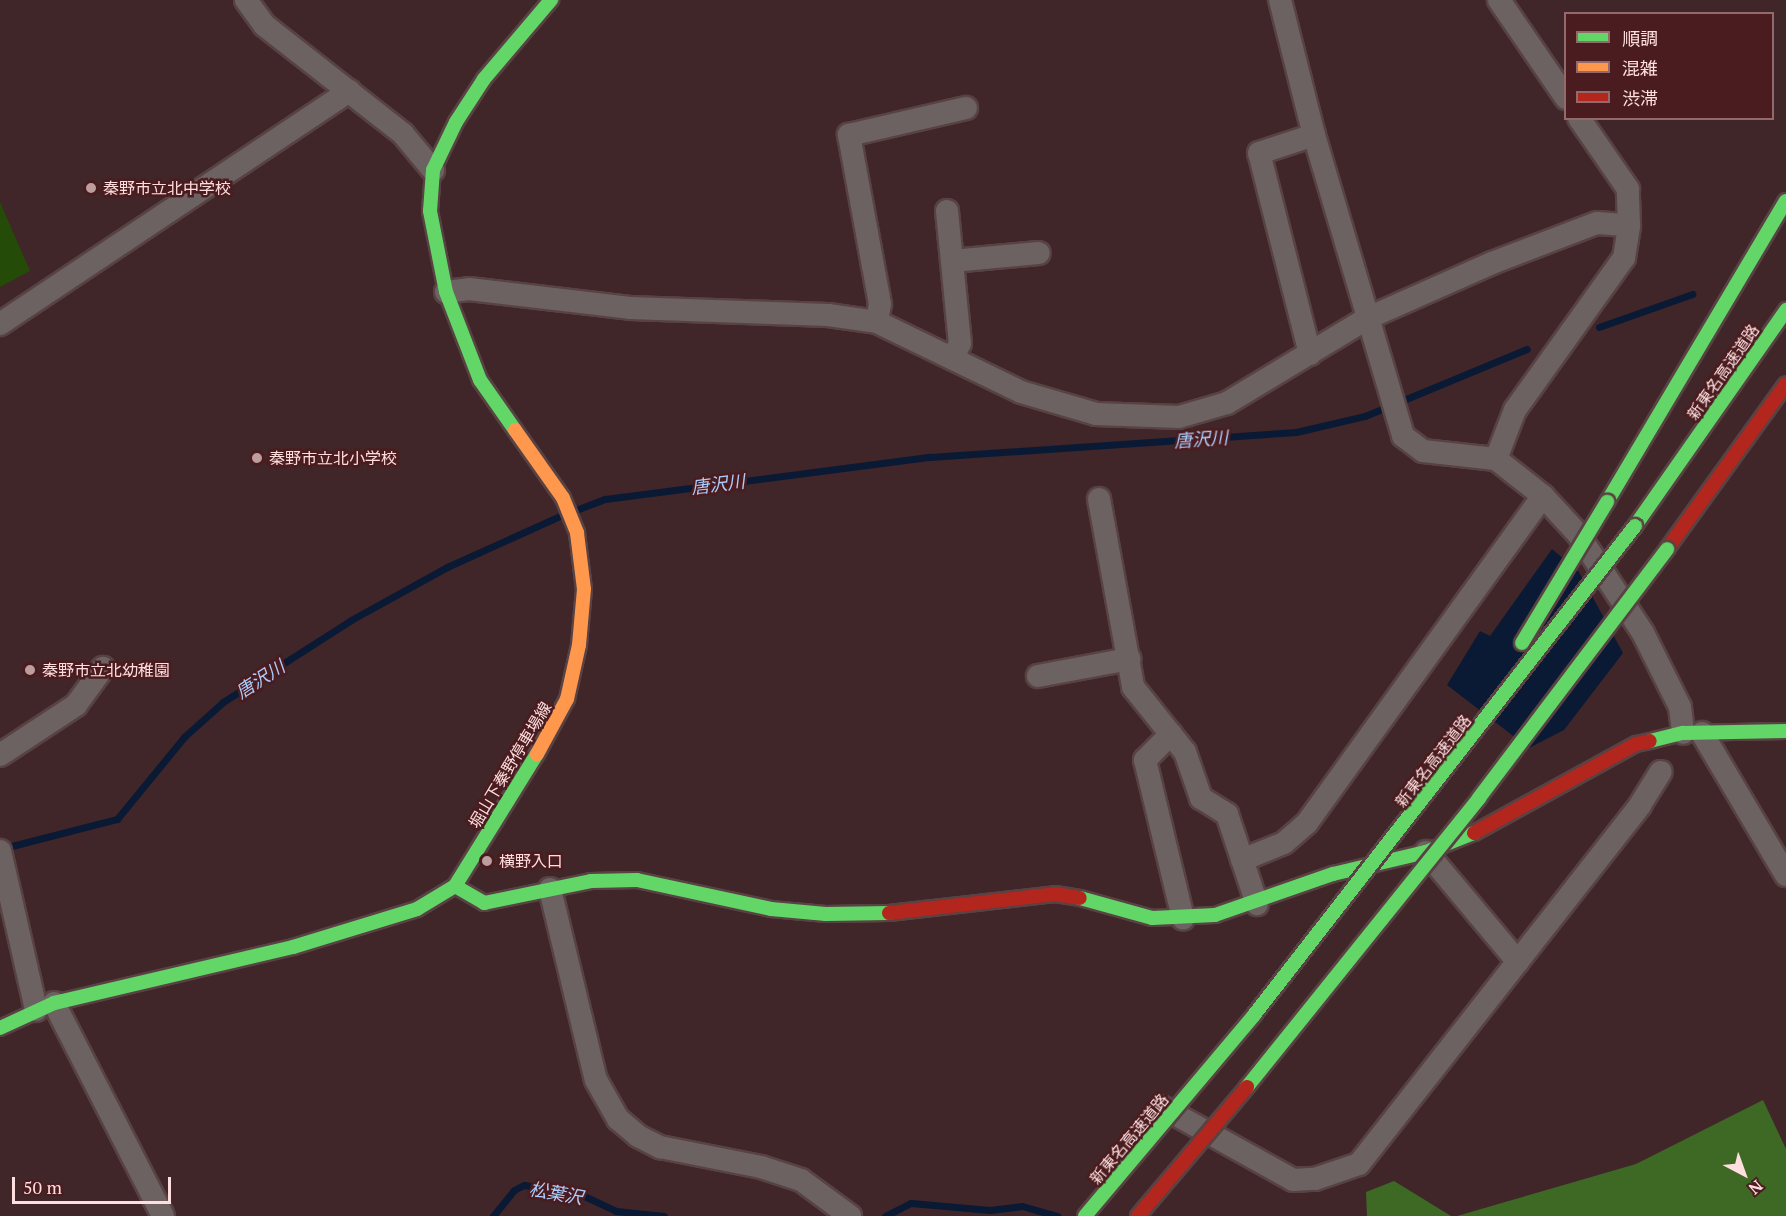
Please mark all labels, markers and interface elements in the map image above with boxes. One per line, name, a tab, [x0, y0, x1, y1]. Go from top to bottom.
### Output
legend	[1564, 12, 1774, 120]
text: 順調	[1622, 26, 1658, 50]
text: 混雑	[1622, 56, 1658, 80]
text: 渋滞	[1622, 86, 1658, 110]
place label: 秦野市立北中学校	[103, 178, 231, 198]
marker: 秦野市立北中学校	[84, 181, 98, 195]
street label: 新東名高速道路	[1683, 321, 1763, 423]
water label: 唐沢川	[1173, 426, 1229, 452]
place label: 秦野市立北小学校	[269, 448, 397, 468]
marker: 秦野市立北小学校	[250, 451, 264, 465]
water label: 唐沢川	[690, 470, 746, 498]
water label: 唐沢川	[231, 655, 289, 703]
place label: 秦野市立北幼稚園	[42, 660, 170, 680]
marker: 秦野市立北幼稚園	[23, 663, 37, 677]
street label: 堀山下秦野停車場線	[465, 698, 555, 832]
street label: 新東名高速道路	[1391, 711, 1475, 811]
place label: 横野入口	[499, 851, 563, 871]
marker: 横野入口	[480, 854, 494, 868]
street label: 新東名高速道路	[1086, 1090, 1172, 1188]
north arrow	[1714, 1144, 1774, 1204]
scale bar	[15, 1165, 174, 1203]
text: 50 m	[23, 1175, 62, 1199]
text: N	[1744, 1175, 1768, 1200]
water label: 松葉沢	[528, 1178, 584, 1208]

